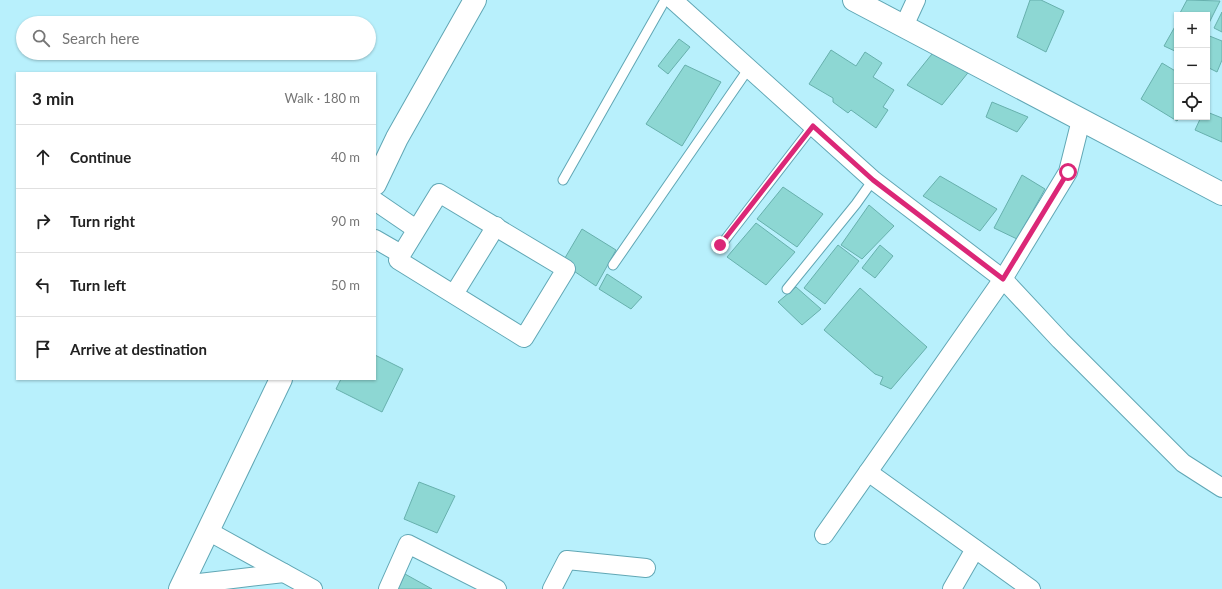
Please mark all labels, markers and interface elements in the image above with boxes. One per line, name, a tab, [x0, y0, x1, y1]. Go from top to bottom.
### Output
map controls	[1174, 12, 1210, 120]
button: +	[1174, 12, 1210, 48]
search box	[16, 16, 376, 60]
icon: search	[30, 27, 52, 49]
text: Search here	[62, 29, 139, 47]
button: −	[1174, 48, 1210, 84]
button: locate	[1174, 84, 1210, 120]
text: 3 min	[32, 88, 74, 109]
text: Walk · 180 m	[284, 90, 360, 106]
icon: ahead	[32, 146, 54, 168]
text: Continue	[70, 148, 131, 166]
text: 40 m	[331, 149, 360, 165]
route start	[1059, 163, 1077, 181]
icon: right	[32, 210, 54, 232]
text: Turn right	[70, 212, 135, 230]
text: 90 m	[331, 213, 360, 229]
route end	[711, 236, 729, 254]
icon: left	[32, 274, 54, 296]
text: Turn left	[70, 276, 126, 294]
text: 50 m	[331, 277, 360, 293]
icon: arrive	[32, 338, 54, 360]
text: Arrive at destination	[70, 340, 207, 358]

